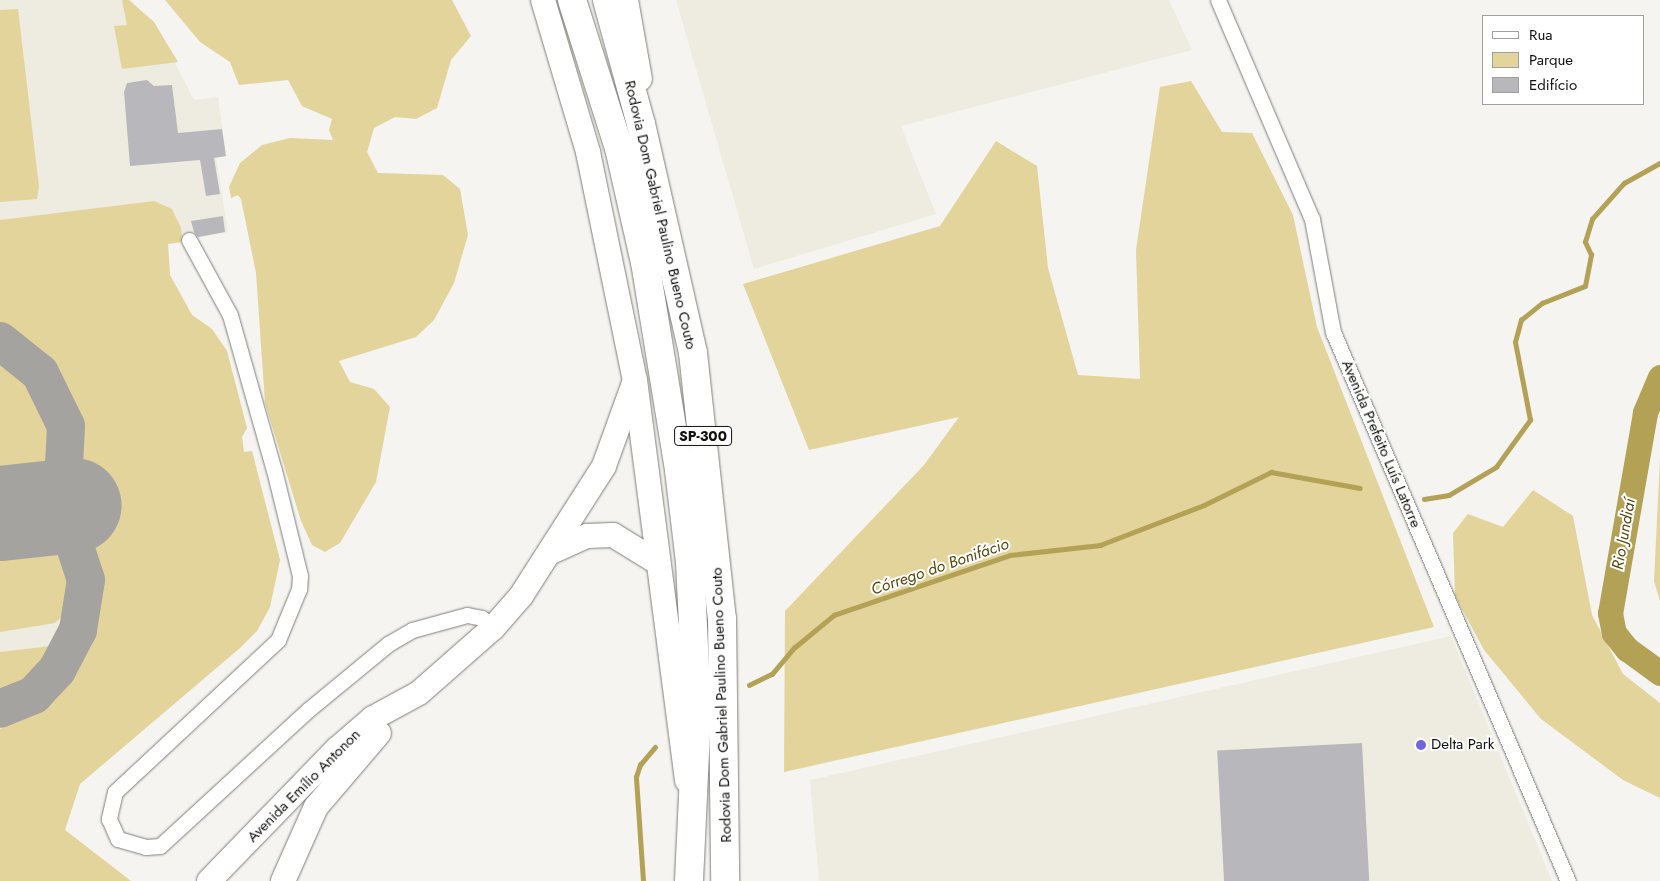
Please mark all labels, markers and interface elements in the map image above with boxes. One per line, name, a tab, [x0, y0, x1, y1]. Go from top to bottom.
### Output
legend	[1482, 15, 1645, 105]
text: Rua	[1529, 24, 1553, 46]
text: Parque	[1529, 49, 1573, 71]
text: Edifício	[1529, 74, 1577, 96]
street label: Rodovia Dom Gabriel Paulino Bueno Couto	[620, 79, 700, 351]
street label: Avenida Prefeito Luís Latorre	[1337, 357, 1425, 531]
road number: SP-300	[673, 424, 733, 448]
water label: Rio Jundiaí	[1608, 497, 1640, 571]
water label: Córrego do Bonifácio	[869, 534, 1011, 600]
street label: Rodovia Dom Gabriel Paulino Bueno Couto	[708, 567, 736, 843]
street label: Avenida Emílio Antonon	[244, 726, 364, 846]
place label: Delta Park	[1431, 736, 1494, 754]
marker: Delta Park	[1415, 739, 1427, 751]

